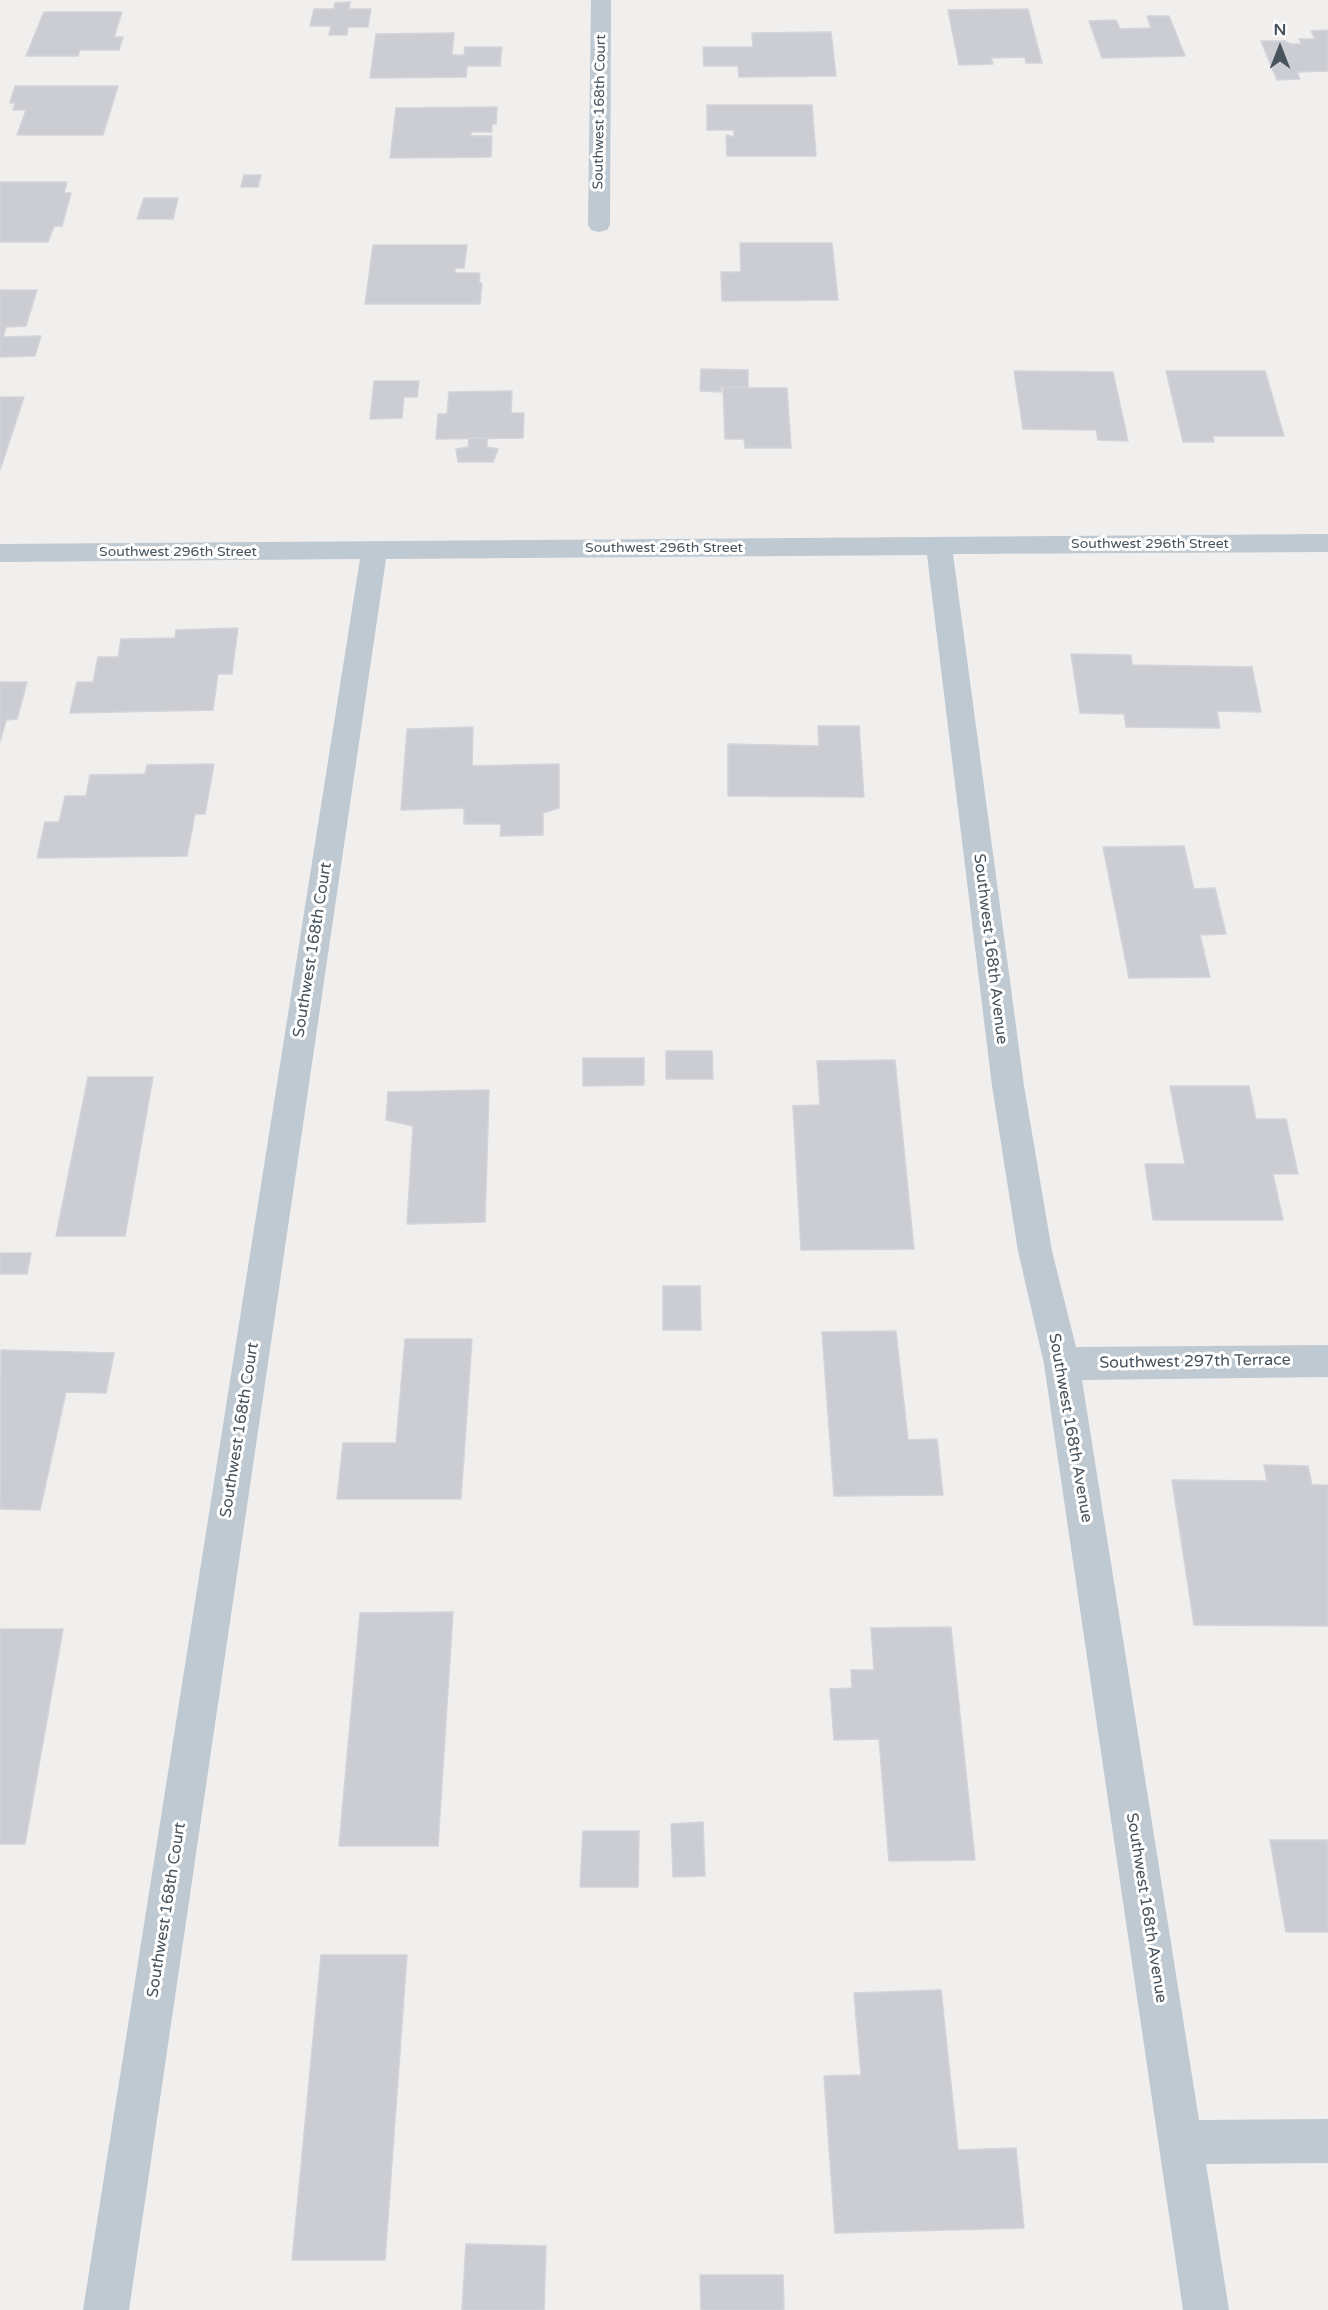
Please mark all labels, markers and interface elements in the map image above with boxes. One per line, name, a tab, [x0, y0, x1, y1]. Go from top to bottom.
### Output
north arrow	[1250, 18, 1310, 78]
text: N	[1274, 20, 1286, 40]
street label: Southwest 168th Court	[590, 34, 610, 190]
street label: Southwest 296th Street	[1071, 536, 1229, 552]
street label: Southwest 296th Street	[585, 540, 743, 556]
street label: Southwest 296th Street	[99, 544, 257, 560]
street label: Southwest 168th Avenue	[969, 853, 1011, 1045]
street label: Southwest 168th Court	[290, 861, 336, 1039]
street label: Southwest 168th Avenue	[1044, 1332, 1096, 1524]
street label: Southwest 168th Court	[217, 1341, 263, 1519]
street label: Southwest 297th Terrace	[1099, 1351, 1291, 1373]
street label: Southwest 168th Avenue	[1122, 1812, 1170, 2004]
street label: Southwest 168th Court	[144, 1821, 190, 1999]

